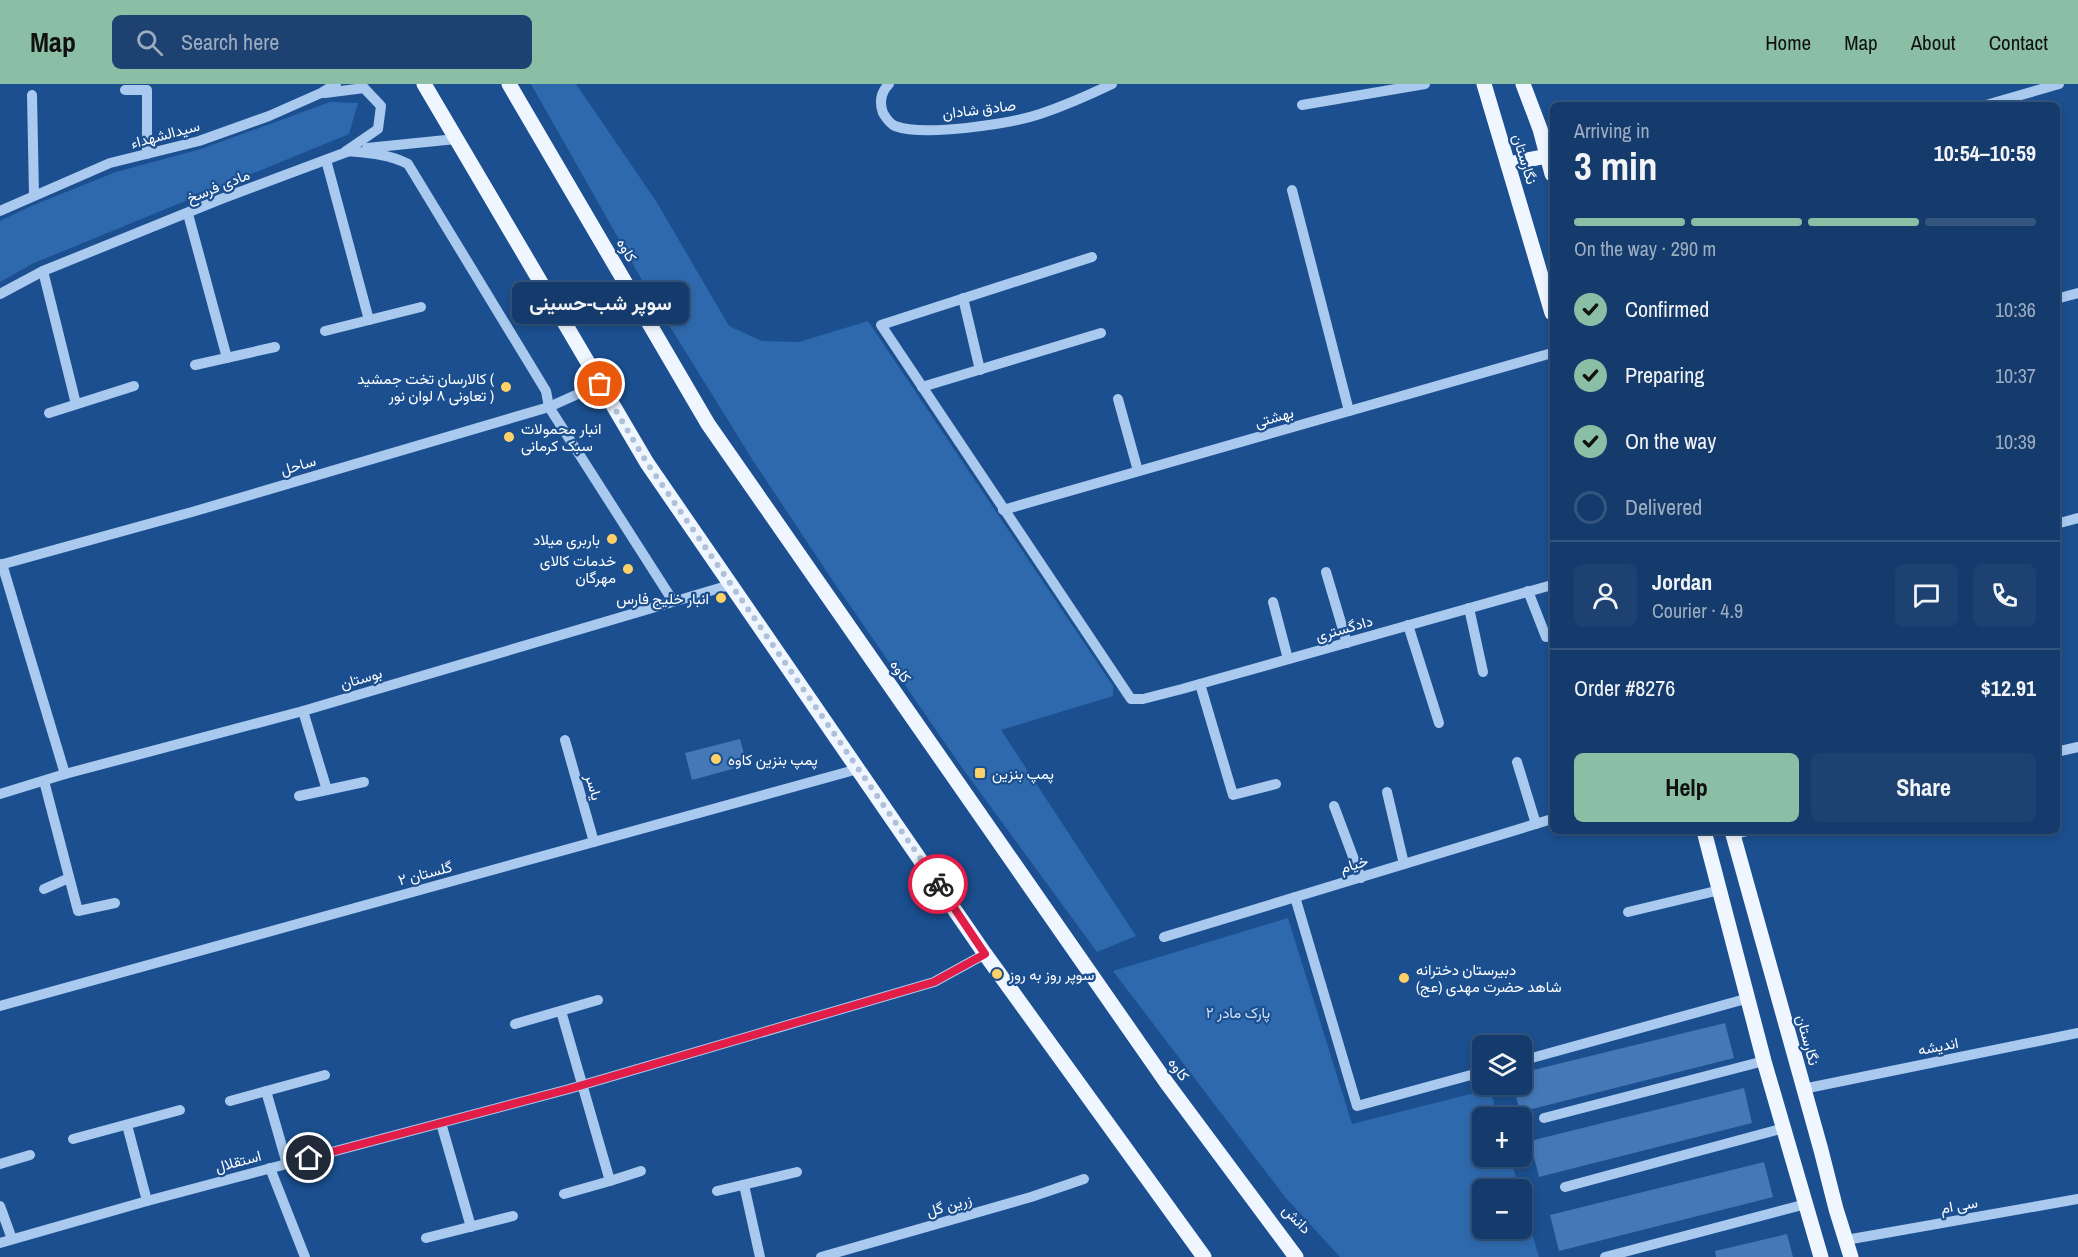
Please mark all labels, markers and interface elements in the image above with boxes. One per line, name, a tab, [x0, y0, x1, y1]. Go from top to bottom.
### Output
search box	[112, 15, 532, 69]
text: Map	[30, 23, 76, 61]
icon: search	[133, 26, 166, 59]
text: Search here	[181, 27, 279, 57]
text: Home	[1765, 28, 1811, 57]
text: Map	[1844, 28, 1878, 57]
text: About	[1911, 28, 1956, 57]
text: Contact	[1989, 28, 2048, 57]
street label: صادق شادان	[941, 94, 1017, 124]
street label: سیدالشهداء	[128, 115, 202, 153]
text: Arriving in	[1574, 117, 1650, 144]
street label: نگارستان	[1507, 131, 1543, 187]
text: 10:54–10:59	[1934, 138, 2036, 168]
text: 3 min	[1574, 140, 1658, 192]
street label: مادی فرسخ	[183, 164, 253, 209]
street label: کاوه	[612, 234, 642, 266]
text: On the way · 290 m	[1574, 235, 1716, 262]
callout: سوپر شب-حسینی	[512, 282, 688, 324]
text: سوپر شب-حسینی	[529, 289, 672, 316]
icon: check	[1574, 293, 1607, 326]
text: Confirmed	[1625, 294, 1709, 324]
text: 10:36	[1995, 296, 2036, 323]
pin	[574, 358, 625, 409]
icon: check	[1574, 359, 1607, 392]
text: Preparing	[1625, 360, 1704, 390]
text: 10:37	[1995, 362, 2036, 389]
icon: bag	[583, 367, 616, 400]
place label: کالارسان تخت جمشید ( تعاونی ۸ لوان نور )	[357, 368, 494, 406]
marker: کالارسان تخت جمشید ( تعاونی ۸ لوان نور )	[499, 380, 513, 394]
street label: بهشتی	[1252, 401, 1296, 433]
place label: انبار محمولات سبک کرمانی	[521, 418, 602, 456]
icon: check	[1574, 425, 1607, 458]
text: On the way	[1625, 426, 1716, 456]
text: 10:39	[1995, 428, 2036, 455]
marker: انبار محمولات سبک کرمانی	[502, 430, 516, 444]
street label: ساحل	[278, 450, 318, 480]
text: Delivered	[1625, 492, 1702, 522]
place label: باربری میلاد	[533, 529, 600, 550]
marker: باربری میلاد	[605, 532, 619, 546]
place label: خدمات کالای مهرگان	[540, 550, 616, 588]
marker: خدمات کالای مهرگان	[621, 562, 635, 576]
button: person	[1574, 564, 1637, 627]
button: chat	[1895, 564, 1958, 627]
button: phone	[1973, 564, 2036, 627]
text: Jordan	[1652, 567, 1712, 597]
place label: انبار خلیج فارس	[616, 588, 709, 610]
marker: انبار خلیج فارس	[714, 591, 728, 605]
text: Courier · 4.9	[1652, 597, 1743, 624]
street label: دادگستری	[1313, 610, 1375, 646]
street label: کاوه	[885, 655, 917, 687]
street label: بوستان	[338, 662, 384, 694]
text: Order #8276	[1574, 673, 1675, 703]
text: $12.91	[1981, 673, 2036, 703]
place label: پمپ بنزین کاوه	[728, 749, 818, 770]
marker: پمپ بنزین کاوه	[709, 752, 723, 766]
button: Help	[1574, 753, 1799, 822]
button: Share	[1811, 753, 2036, 822]
place label: پمپ بنزین	[992, 763, 1054, 784]
marker: پمپ بنزین	[973, 766, 987, 780]
street label: یاسر	[580, 771, 608, 803]
street label: خیام	[1337, 850, 1371, 878]
courier	[908, 854, 968, 914]
street label: گلستان ۲	[396, 856, 455, 890]
icon: bike	[922, 868, 955, 901]
place label: دبیرستان دخترانه شاهد حضرت مهدی (عج)	[1416, 959, 1562, 998]
place label: سوپر روز به روز	[1008, 964, 1095, 985]
marker: سوپر روز به روز	[990, 967, 1004, 981]
marker: دبیرستان دخترانه شاهد حضرت مهدی (عج)	[1397, 971, 1411, 985]
park label: پارک مادر ۲	[1206, 1002, 1270, 1023]
street label: نگارستان	[1791, 1012, 1825, 1068]
street label: اندیشه	[1916, 1032, 1960, 1060]
map controls	[1472, 1035, 1532, 1239]
button: layers	[1472, 1035, 1532, 1095]
street label: کاوه	[1163, 1053, 1195, 1085]
button: +	[1472, 1107, 1532, 1167]
pin	[283, 1132, 334, 1183]
icon: home	[292, 1141, 325, 1174]
street label: استقلال	[213, 1145, 263, 1177]
button: −	[1472, 1179, 1532, 1239]
street label: زرین گل	[924, 1189, 974, 1221]
street label: سی ام	[1939, 1191, 1979, 1219]
street label: دانش	[1278, 1200, 1316, 1238]

